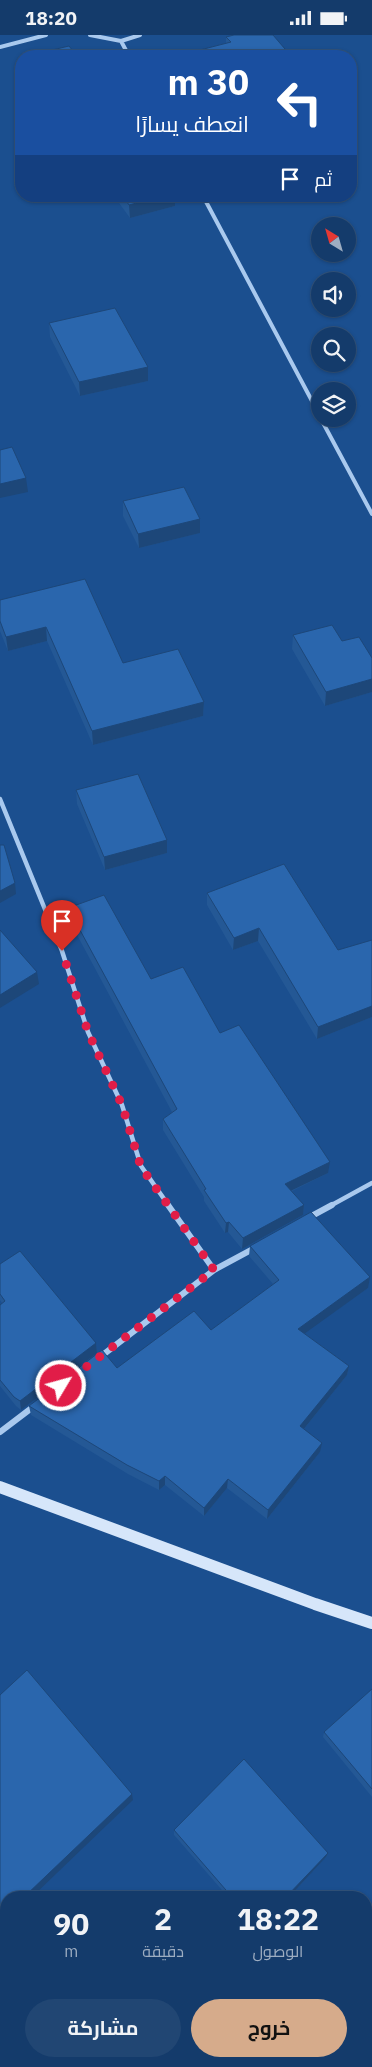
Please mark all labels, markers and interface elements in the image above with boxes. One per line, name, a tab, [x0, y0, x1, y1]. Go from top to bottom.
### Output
text: 18:20	[25, 6, 77, 30]
text: 30 m	[167, 59, 249, 105]
icon: left	[267, 70, 332, 135]
text: انعطف يسارًا	[135, 109, 249, 138]
icon: arrive	[276, 165, 304, 193]
text: ثم	[314, 167, 332, 191]
north arrow	[311, 217, 356, 263]
map controls	[311, 217, 356, 427]
button: sound	[311, 272, 356, 317]
button: search	[311, 327, 356, 372]
button: layers	[311, 382, 356, 427]
pin	[41, 900, 83, 951]
icon: arrive	[48, 907, 76, 935]
position arrow	[34, 1359, 86, 1411]
text: 2	[154, 1899, 172, 1938]
text: 18:22	[237, 1899, 319, 1938]
text: 90	[53, 1904, 89, 1943]
text: m	[64, 1941, 78, 1961]
text: دقيقة	[142, 1941, 184, 1961]
text: الوصول	[252, 1941, 303, 1961]
button: مشاركة	[25, 1999, 181, 2057]
button: خروج	[191, 1999, 347, 2057]

